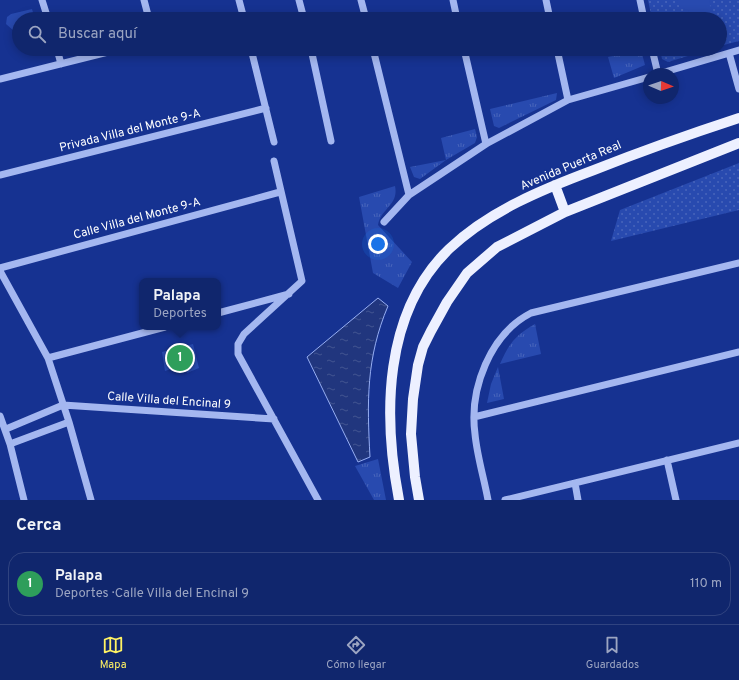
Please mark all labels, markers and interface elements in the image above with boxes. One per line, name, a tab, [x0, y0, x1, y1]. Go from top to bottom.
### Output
search box	[12, 12, 727, 56]
icon: search	[26, 23, 48, 45]
text: Buscar aquí	[58, 25, 137, 44]
north arrow	[643, 68, 679, 104]
street label: Privada Villa del Monte 9-A	[58, 106, 202, 156]
street label: Avenida Puerta Real	[518, 137, 624, 195]
street label: Calle Villa del Monte 9-A	[72, 194, 202, 244]
your location	[368, 234, 388, 254]
popup	[139, 278, 221, 330]
text: Palapa	[153, 287, 201, 306]
text: Deportes	[153, 306, 207, 322]
pin: 1	[167, 343, 193, 373]
street label: Calle Villa del Encinal 9	[107, 389, 231, 413]
text: Cerca	[16, 515, 62, 537]
text: Palapa	[55, 567, 103, 586]
text: 1	[27, 576, 33, 592]
text: 110 m	[690, 576, 722, 592]
text: Deportes · Calle Villa del Encinal 9	[55, 586, 249, 602]
tab: Mapa	[100, 634, 126, 672]
tab: Cómo llegar	[326, 634, 386, 672]
tab: Guardados	[586, 634, 639, 672]

